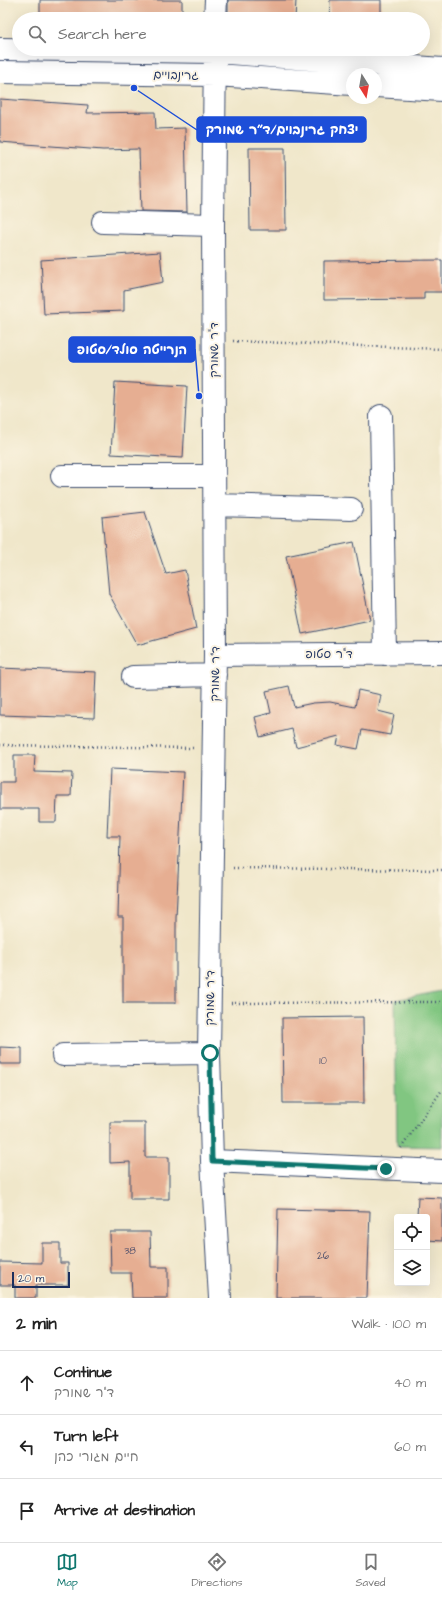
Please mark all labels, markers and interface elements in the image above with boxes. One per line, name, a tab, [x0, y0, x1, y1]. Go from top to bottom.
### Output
search box	[12, 12, 430, 56]
icon: search	[26, 23, 48, 45]
text: Search here	[58, 24, 147, 45]
street label: גרינבויים	[153, 67, 199, 84]
north arrow	[346, 68, 382, 104]
callout: יצחק גרינבוים/ד״ר שמורק	[197, 117, 366, 142]
text: יצחק גרינבוים/ד״ר שמורק	[206, 121, 358, 139]
street label: ד"ר שמורק	[206, 322, 223, 378]
callout: הנרייטה סולד/סטופ	[69, 337, 195, 362]
text: הנרייטה סולד/סטופ	[77, 341, 187, 359]
street label: ד"ר שמורק	[207, 646, 224, 702]
street label: ד"ר סטופ	[305, 646, 353, 663]
street label: ד"ר שמורק	[202, 970, 219, 1026]
route start	[201, 1044, 219, 1062]
house number: 10	[319, 1054, 327, 1068]
route end	[377, 1160, 395, 1178]
map controls	[394, 1214, 430, 1286]
button: locate	[394, 1214, 430, 1250]
house number: 38	[124, 1244, 136, 1258]
house number: 26	[317, 1249, 330, 1263]
button: layers	[394, 1250, 430, 1286]
scale bar	[12, 1270, 70, 1289]
text: 20 m	[18, 1271, 44, 1286]
text: 2 min	[16, 1312, 57, 1336]
text: Walk · 100 m	[352, 1315, 426, 1333]
text: Continue	[54, 1362, 112, 1383]
icon: ahead	[16, 1372, 38, 1394]
text: 40 m	[394, 1374, 426, 1392]
text: ד"ר שמורק	[54, 1384, 114, 1402]
text: Turn left	[54, 1426, 118, 1447]
icon: left	[16, 1436, 38, 1458]
text: 60 m	[394, 1438, 426, 1456]
text: חיים מגורי כהן	[54, 1448, 139, 1466]
icon: arrive	[16, 1500, 38, 1522]
text: Arrive at destination	[54, 1500, 195, 1521]
tab: Map	[56, 1551, 78, 1590]
tab: Directions	[191, 1551, 243, 1590]
tab: Saved	[356, 1551, 386, 1590]

